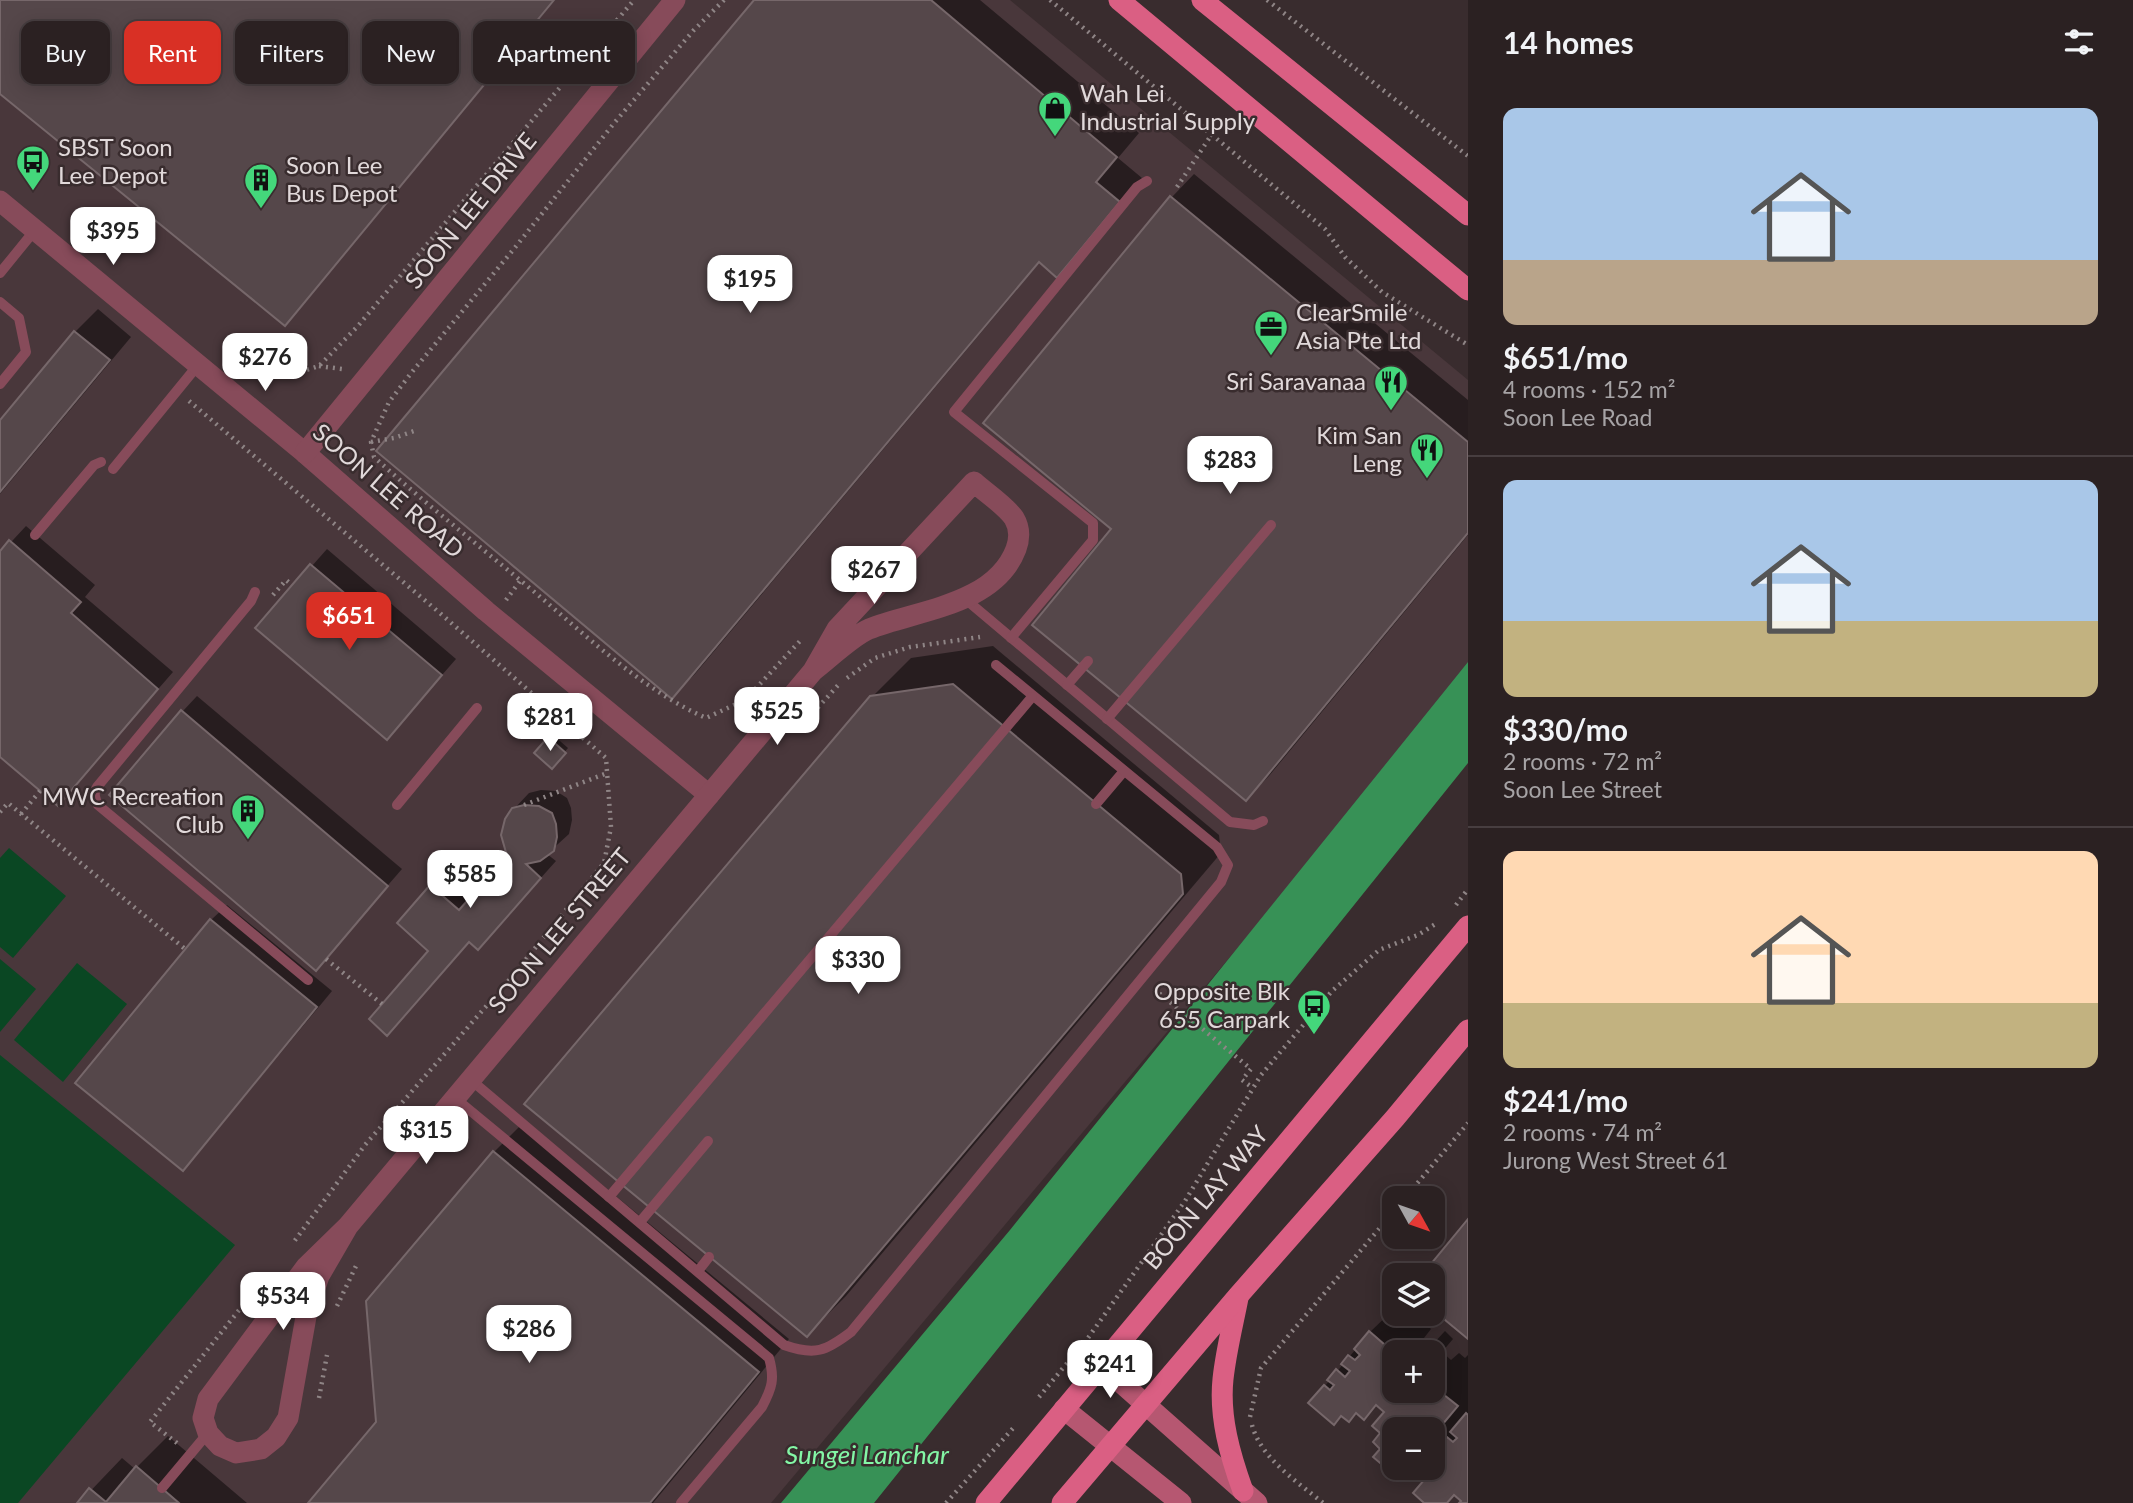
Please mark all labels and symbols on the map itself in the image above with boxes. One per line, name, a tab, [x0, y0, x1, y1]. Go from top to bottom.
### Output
place label: Wah Lei Industrial Supply	[1080, 78, 1256, 135]
shop icon: Wah Lei Industrial Supply	[1036, 89, 1074, 138]
street label: SOON LEE DRIVE	[398, 126, 542, 294]
place label: SBST Soon Lee Depot	[58, 132, 173, 189]
bus stop icon: SBST Soon Lee Depot	[14, 143, 52, 192]
place label: Soon Lee Bus Depot	[286, 150, 398, 207]
building icon: Soon Lee Bus Depot	[242, 161, 280, 210]
pin: $395	[72, 208, 154, 267]
pin: $195	[709, 256, 791, 315]
place label: ClearSmile Asia Pte Ltd	[1296, 297, 1422, 354]
office icon: ClearSmile Asia Pte Ltd	[1252, 308, 1290, 357]
pin: $276	[224, 334, 306, 393]
restaurant icon: Sri Saravanaa	[1372, 363, 1410, 412]
place label: Sri Saravanaa	[1226, 366, 1366, 395]
street label: SOON LEE ROAD	[308, 417, 470, 563]
place label: Kim San Leng	[1316, 420, 1402, 477]
restaurant icon: Kim San Leng	[1408, 431, 1446, 480]
pin: $283	[1189, 436, 1271, 496]
pin: $267	[833, 546, 915, 606]
pin: $651	[308, 592, 390, 652]
pin: $525	[736, 688, 818, 747]
pin: $281	[509, 694, 591, 753]
place label: MWC Recreation Club	[42, 781, 224, 838]
building icon: MWC Recreation Club	[229, 792, 267, 841]
street label: SOON LEE STREET	[481, 842, 636, 1018]
pin: $585	[429, 850, 511, 910]
pin: $330	[817, 936, 899, 996]
place label: Opposite Blk 655 Carpark	[1154, 976, 1291, 1033]
bus stop icon: Opposite Blk 655 Carpark	[1295, 987, 1333, 1036]
pin: $315	[385, 1106, 467, 1166]
street label: BOON LAY WAY	[1136, 1119, 1273, 1275]
north arrow	[1382, 1186, 1446, 1250]
pin: $534	[242, 1272, 324, 1332]
pin: $286	[488, 1306, 570, 1365]
pin: $241	[1069, 1340, 1151, 1400]
water label: Sungei Lanchar	[785, 1438, 950, 1470]

